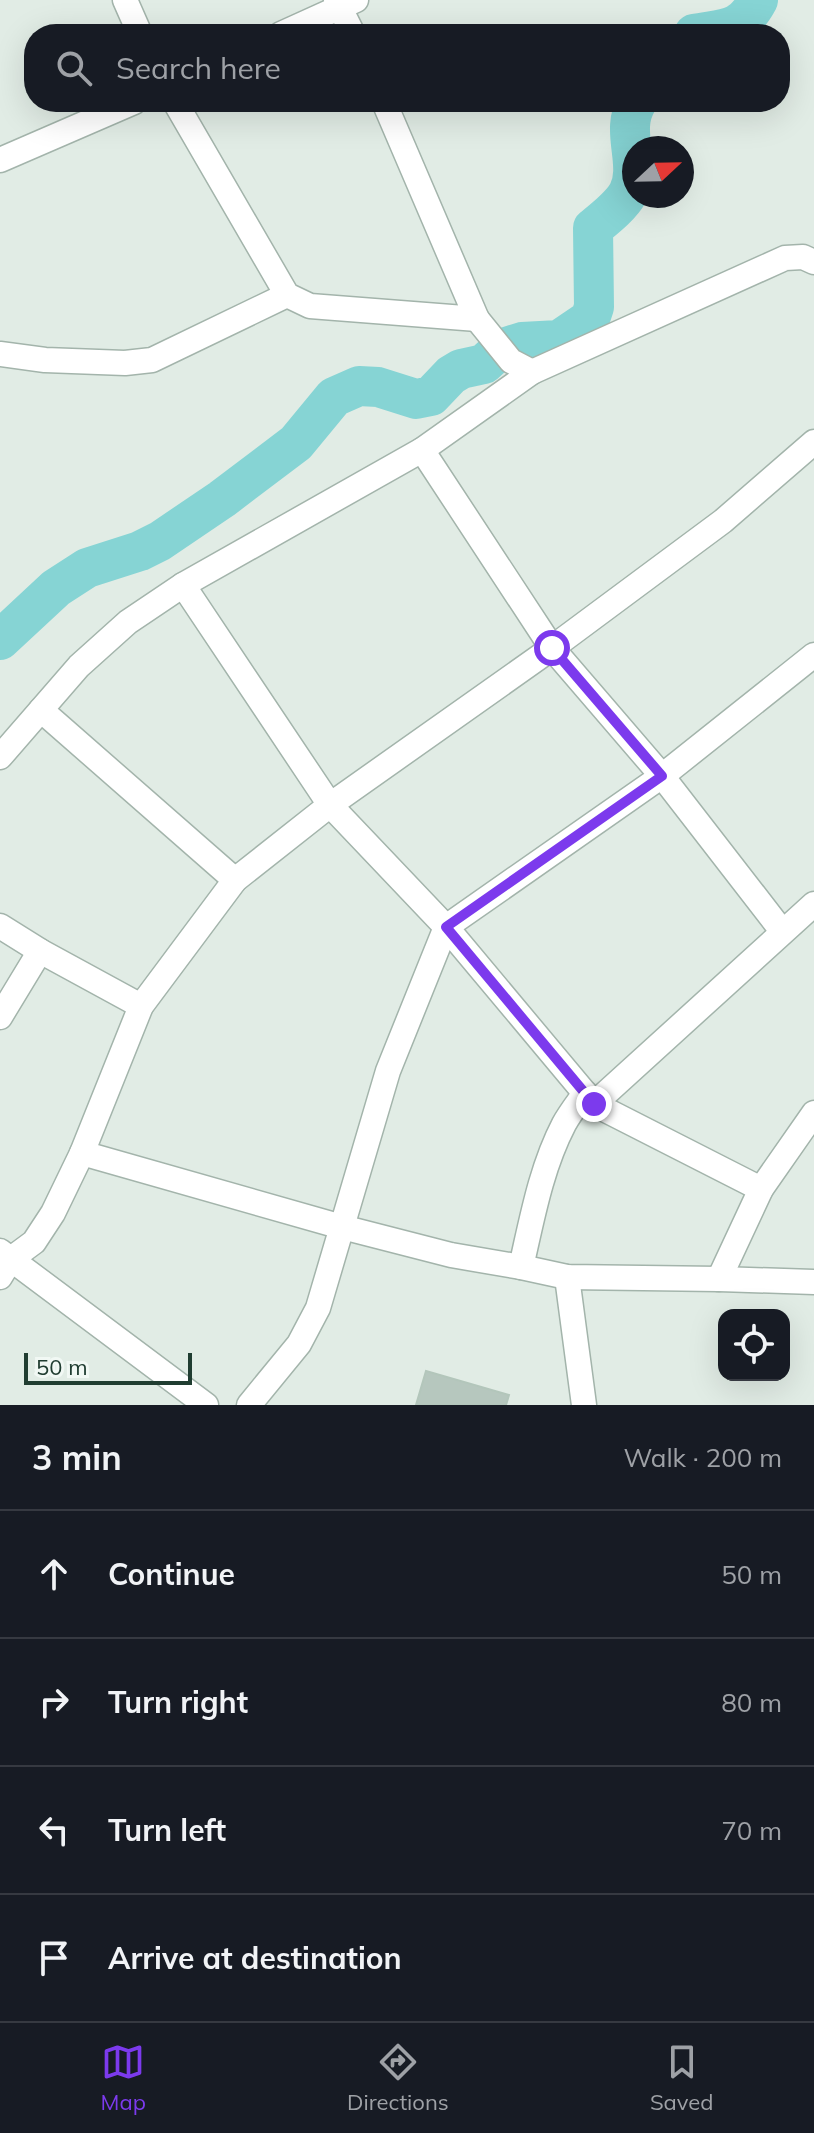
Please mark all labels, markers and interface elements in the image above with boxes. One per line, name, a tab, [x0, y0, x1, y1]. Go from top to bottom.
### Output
search box	[24, 24, 790, 112]
icon: search	[52, 46, 96, 90]
text: Search here	[116, 49, 281, 87]
north arrow	[622, 136, 694, 208]
route start	[534, 630, 570, 666]
route end	[576, 1086, 612, 1122]
map controls	[718, 1309, 790, 1381]
button: locate	[718, 1309, 790, 1381]
scale bar	[24, 1349, 192, 1385]
text: 50 m	[36, 1353, 87, 1381]
text: 3 min	[32, 1436, 122, 1479]
text: Walk · 200 m	[623, 1441, 782, 1474]
icon: ahead	[32, 1552, 76, 1596]
text: Continue	[108, 1555, 235, 1593]
text: 50 m	[721, 1558, 782, 1591]
icon: right	[32, 1680, 76, 1724]
text: Turn right	[108, 1683, 248, 1721]
text: 80 m	[721, 1686, 782, 1719]
icon: left	[32, 1808, 76, 1852]
text: Turn left	[108, 1811, 226, 1849]
text: 70 m	[721, 1814, 782, 1847]
icon: arrive	[32, 1936, 76, 1980]
text: Arrive at destination	[108, 1939, 402, 1977]
tab: Map	[101, 2040, 146, 2116]
tab: Directions	[347, 2040, 449, 2116]
tab: Saved	[650, 2040, 713, 2116]

